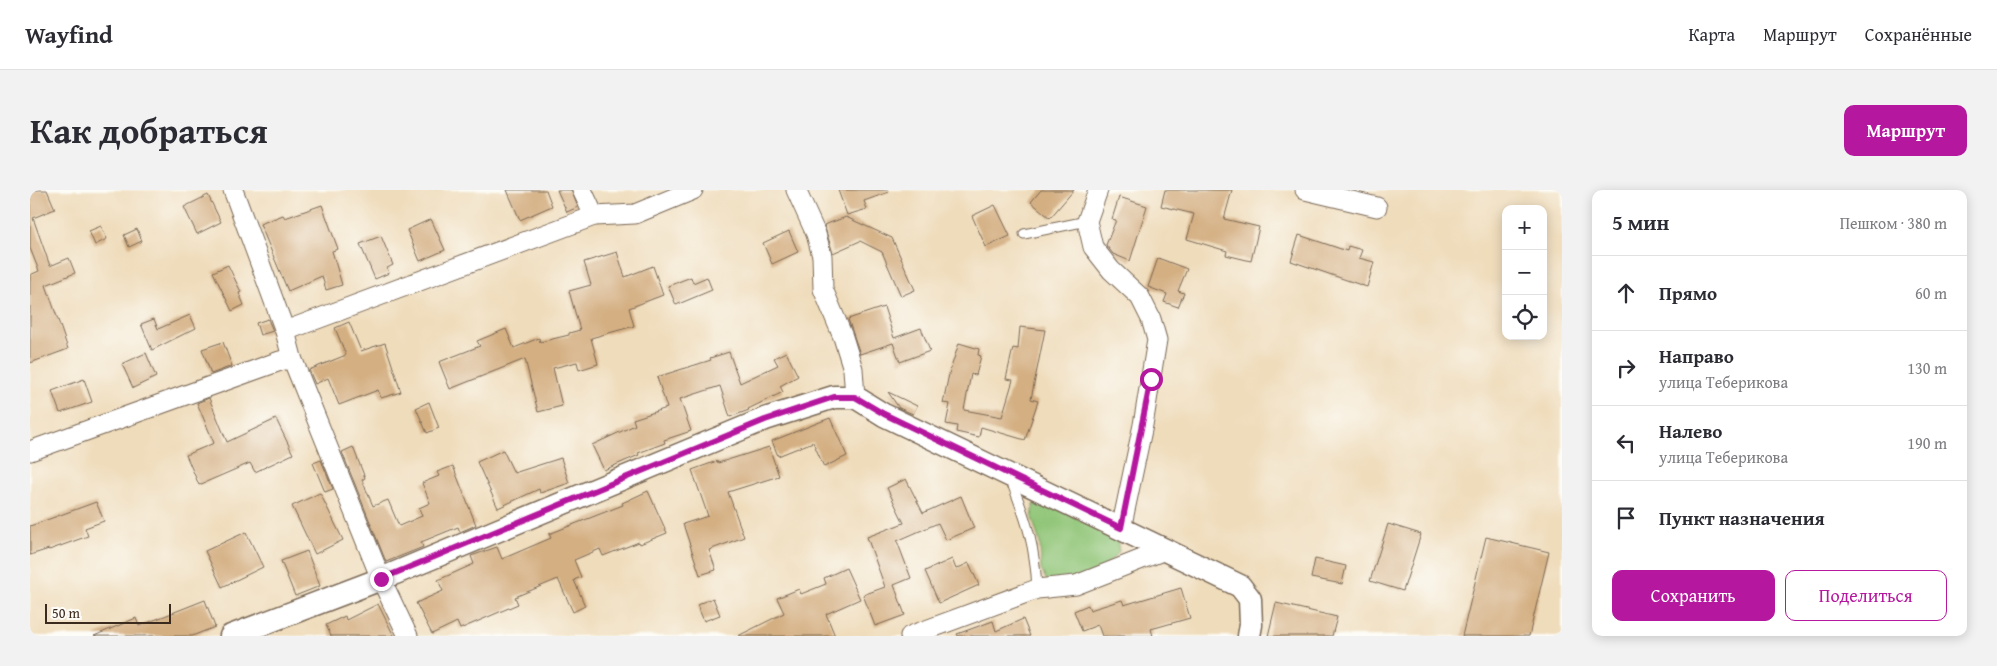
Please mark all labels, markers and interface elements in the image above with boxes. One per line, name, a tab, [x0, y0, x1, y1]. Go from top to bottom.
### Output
text: Wayfind	[25, 17, 113, 52]
text: Карта	[1689, 21, 1735, 48]
text: Маршрут	[1763, 21, 1837, 48]
text: Сохранённые	[1865, 21, 1972, 48]
text: Как добраться	[30, 105, 268, 156]
button: Маршрут	[1844, 105, 1967, 156]
map controls	[1502, 205, 1547, 340]
button: +	[1502, 205, 1547, 250]
text: 5 мин	[1612, 207, 1669, 238]
text: Пешком · 380 m	[1840, 211, 1947, 235]
button: −	[1502, 250, 1547, 295]
icon: ahead	[1612, 279, 1640, 307]
text: Прямо	[1659, 279, 1717, 307]
text: 60 m	[1915, 281, 1947, 305]
button: locate	[1502, 295, 1547, 340]
text: Направо	[1659, 342, 1734, 370]
icon: right	[1612, 354, 1640, 382]
text: 130 m	[1907, 356, 1947, 380]
route start	[1140, 368, 1163, 391]
text: улица Теберикова	[1659, 370, 1788, 394]
text: Налево	[1659, 417, 1722, 445]
icon: left	[1612, 429, 1640, 457]
text: 190 m	[1907, 431, 1947, 455]
text: улица Теберикова	[1659, 445, 1788, 469]
icon: arrive	[1612, 504, 1640, 532]
text: Пункт назначения	[1659, 504, 1825, 532]
route end	[370, 568, 393, 591]
button: Сохранить	[1612, 570, 1775, 621]
button: Поделиться	[1785, 570, 1947, 621]
scale bar	[45, 601, 171, 624]
text: 50 m	[52, 603, 80, 623]

